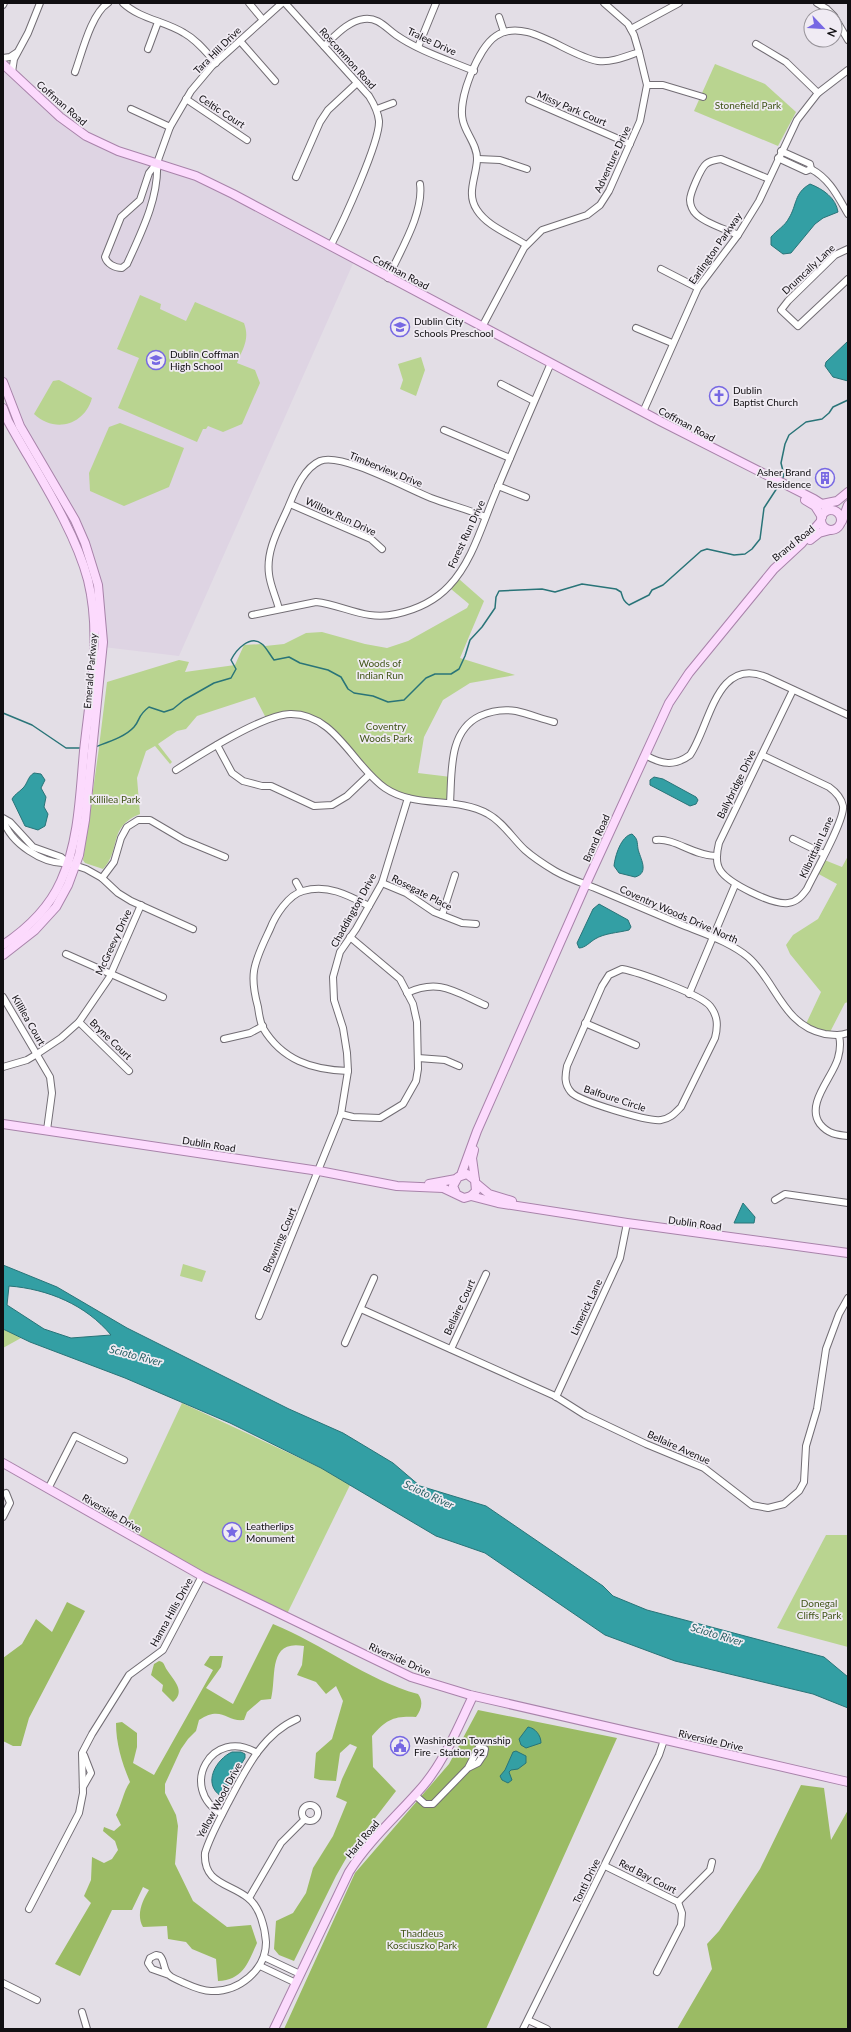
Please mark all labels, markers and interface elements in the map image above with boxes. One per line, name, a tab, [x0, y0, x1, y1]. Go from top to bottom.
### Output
north arrow	[803, 8, 843, 48]
street label: Tara Hill Drive	[191, 24, 243, 76]
street label: Tralee Drive	[406, 24, 458, 58]
street label: Roscommon Road	[317, 25, 379, 91]
text: N	[825, 26, 840, 39]
street label: Coffman Road	[35, 78, 89, 128]
street label: Missy Park Court	[535, 88, 609, 128]
street label: Celtic Court	[197, 92, 248, 131]
park label: Stonefield Park	[715, 99, 782, 111]
street label: Adventure Drive	[591, 124, 633, 194]
street label: Earlington Parkway	[686, 209, 745, 286]
street label: Drumcally Lane	[779, 241, 837, 297]
street label: Coffman Road	[371, 252, 431, 292]
place label: Dublin City Schools Preschool	[414, 315, 493, 339]
school or university icon: Dublin City Schools Preschool	[389, 316, 411, 338]
place label: Dublin Coffman High School	[170, 348, 239, 372]
school or university icon: Dublin Coffman High School	[145, 349, 167, 371]
place label: Dublin Baptist Church	[733, 384, 798, 408]
church icon: Dublin Baptist Church	[708, 385, 730, 407]
street label: Coffman Road	[657, 404, 717, 444]
street label: Timberview Drive	[348, 449, 424, 489]
place label: Asher Brand Residence	[757, 466, 811, 490]
building icon: Asher Brand Residence	[814, 467, 836, 489]
street label: Willow Run Drive	[304, 494, 378, 538]
street label: Forest Run Drive	[445, 498, 487, 570]
street label: Brand Road	[769, 522, 817, 564]
street label: Emerald Parkway	[81, 632, 99, 709]
park label: Woods of Indian Run	[357, 657, 403, 681]
park label: Coventry Woods Park	[359, 720, 413, 744]
street label: Ballybridge Drive	[714, 748, 758, 820]
park label: Killilea Park	[90, 793, 141, 805]
street label: Brand Road	[580, 812, 612, 864]
street label: Kilbrittain Lane	[797, 814, 835, 880]
street label: Chaddington Drive	[328, 871, 378, 949]
street label: Rosegate Place	[390, 872, 454, 912]
street label: Coventry Woods Drive North	[618, 882, 740, 946]
street label: McGreevy Drive	[92, 907, 134, 977]
street label: Killilea Court	[10, 993, 48, 1048]
street label: Bryne Court	[88, 1016, 135, 1062]
street label: Balfoure Circle	[582, 1082, 648, 1114]
street label: Dublin Road	[182, 1134, 236, 1154]
street label: Browning Court	[260, 1205, 298, 1274]
street label: Dublin Road	[668, 1213, 722, 1233]
street label: Bellaire Court	[441, 1277, 477, 1337]
street label: Limerick Lane	[568, 1277, 604, 1337]
water label: Scioto River	[108, 1342, 164, 1368]
street label: Bellaire Avenue	[646, 1428, 712, 1466]
water label: Scioto River	[402, 1477, 456, 1511]
street label: Riverside Drive	[80, 1491, 144, 1535]
place label: Leatherlips Monument	[246, 1520, 295, 1544]
place icon: Leatherlips Monument	[221, 1521, 243, 1543]
street label: Hanna Hills Drive	[147, 1576, 195, 1648]
park label: Donegal Cliffs Park	[797, 1597, 842, 1621]
water label: Scioto River	[689, 1620, 745, 1648]
street label: Riverside Drive	[367, 1640, 433, 1678]
street label: Riverside Drive	[677, 1727, 745, 1753]
place label: Washington Township Fire - Station 92	[414, 1734, 511, 1758]
public building icon: Washington Township Fire - Station 92	[389, 1735, 411, 1757]
street label: Yellow Wood Drive	[194, 1760, 244, 1840]
street label: Hard Road	[343, 1817, 381, 1861]
street label: Red Bay Court	[617, 1856, 679, 1896]
street label: Tonti Drive	[570, 1857, 602, 1905]
park label: Thaddeus Kosciuszko Park	[387, 1927, 458, 1951]

